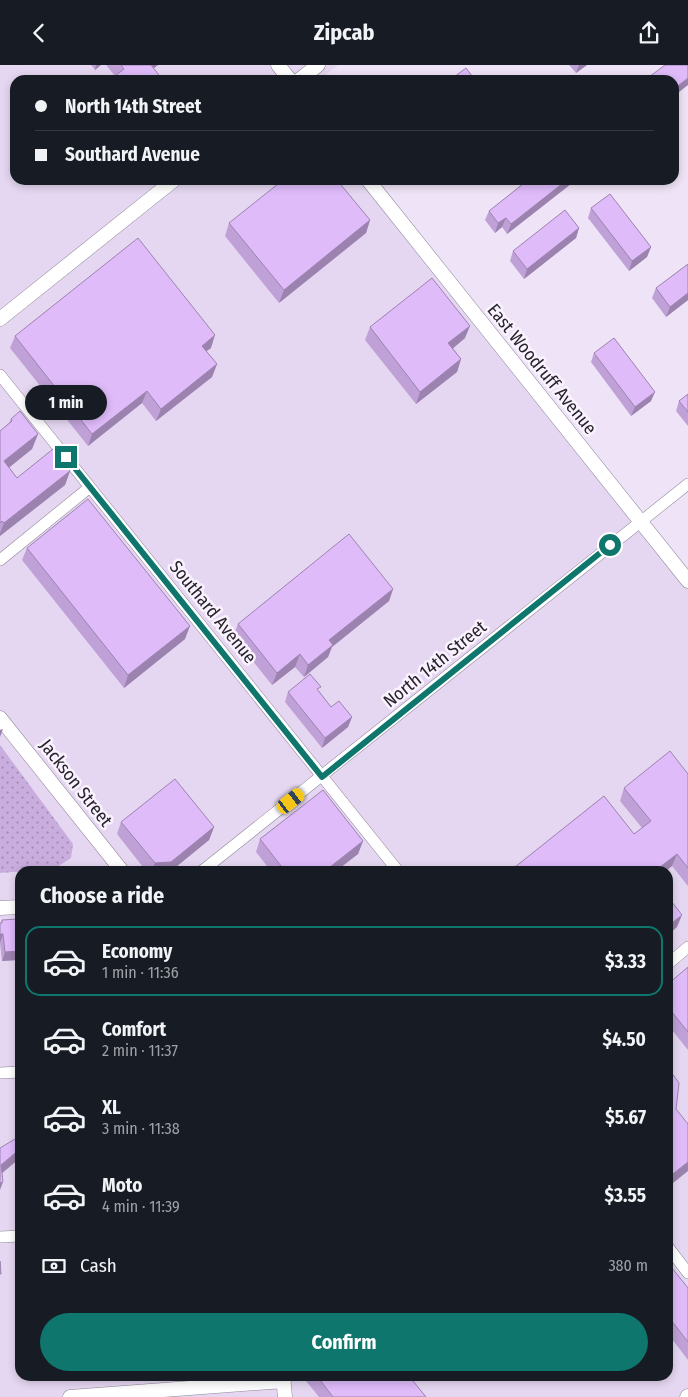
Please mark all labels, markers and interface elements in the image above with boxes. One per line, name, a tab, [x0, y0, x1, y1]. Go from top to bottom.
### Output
icon: back	[25, 19, 53, 47]
text: Zipcab	[314, 19, 374, 46]
icon: share	[635, 19, 663, 47]
text: North 14th Street	[65, 95, 201, 118]
text: Southard Avenue	[65, 143, 200, 166]
street label: East Woodruff Avenue	[483, 299, 601, 439]
callout: 1 min	[25, 385, 107, 419]
text: 1 min	[49, 393, 83, 412]
route end	[55, 446, 77, 468]
route start	[599, 534, 621, 556]
street label: Southard Avenue	[165, 556, 261, 668]
street label: North 14th Street	[379, 616, 491, 712]
street label: Jackson Street	[35, 735, 117, 831]
car	[274, 786, 307, 816]
text: Choose a ride	[40, 882, 164, 909]
icon: car	[42, 939, 87, 984]
text: Economy	[102, 940, 172, 963]
text: $3.33	[605, 950, 646, 973]
text: 1 min · 11:36	[102, 963, 179, 982]
icon: car	[42, 1017, 87, 1062]
text: Comfort	[102, 1018, 166, 1041]
text: $4.50	[603, 1028, 646, 1051]
text: 2 min · 11:37	[102, 1041, 178, 1060]
icon: car	[42, 1095, 87, 1140]
text: XL	[102, 1096, 121, 1119]
text: $5.67	[605, 1106, 646, 1129]
text: 3 min · 11:38	[102, 1119, 180, 1138]
icon: car	[42, 1173, 87, 1218]
text: Moto	[102, 1174, 142, 1197]
text: $3.55	[604, 1184, 646, 1207]
text: 4 min · 11:39	[102, 1197, 180, 1216]
icon: cash	[40, 1252, 68, 1280]
text: Cash	[80, 1254, 117, 1277]
text: 380 m	[608, 1256, 648, 1275]
button: Confirm	[40, 1313, 648, 1371]

